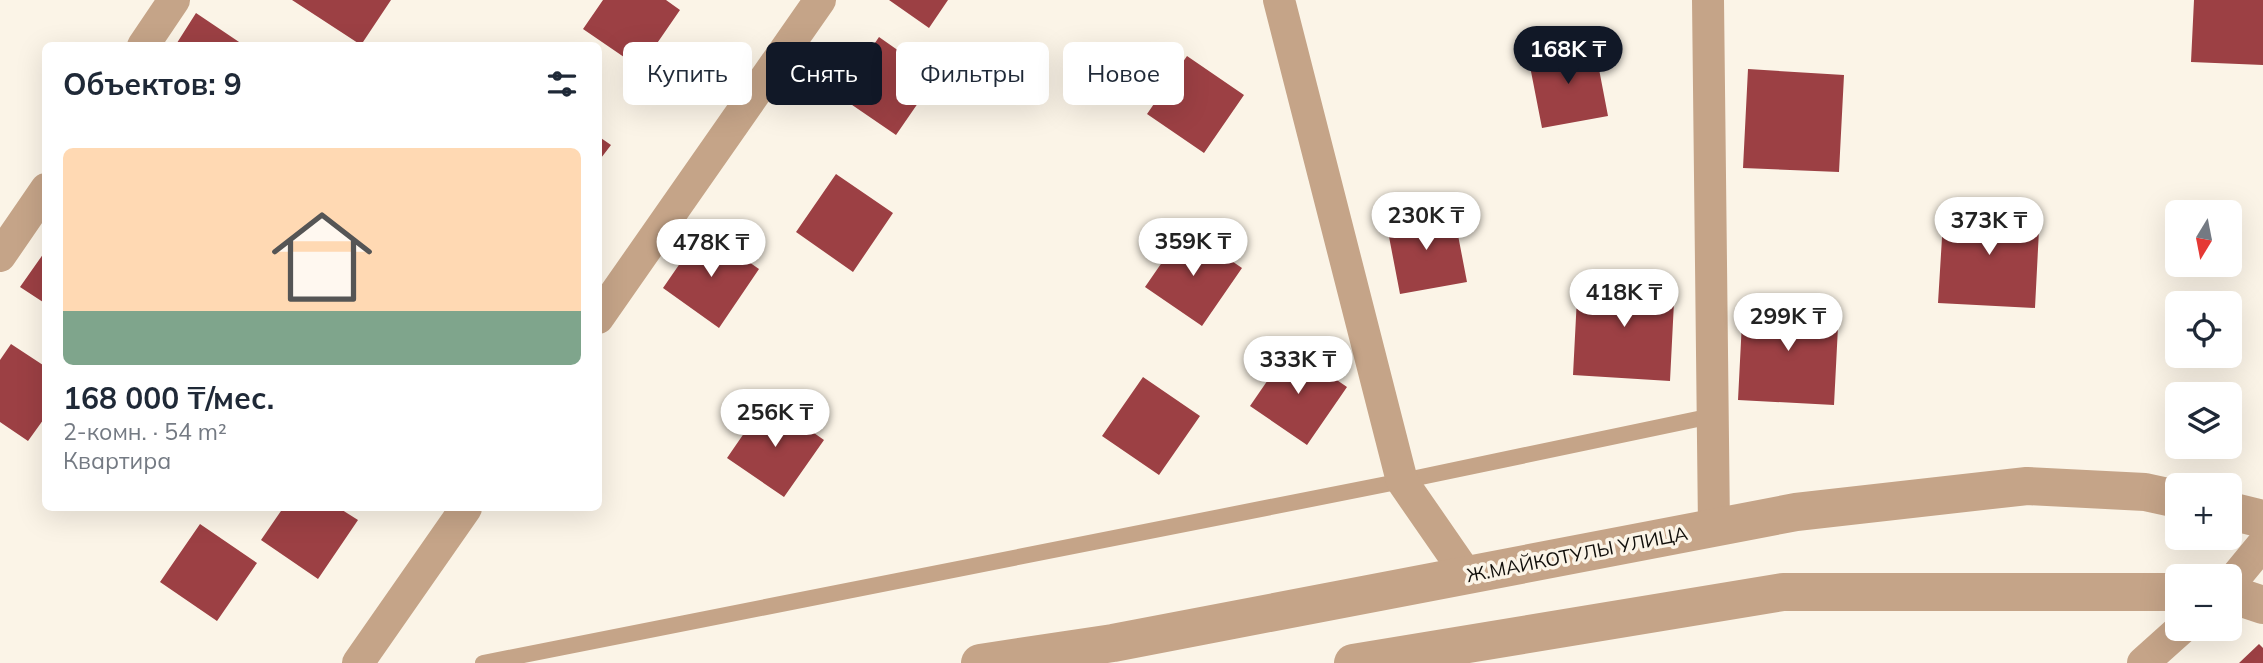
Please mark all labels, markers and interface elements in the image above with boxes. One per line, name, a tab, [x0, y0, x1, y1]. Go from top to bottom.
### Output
pin: 168K ₸	[1511, 27, 1625, 86]
text: 168K ₸	[1530, 34, 1606, 63]
chip: Купить	[623, 42, 752, 105]
chip: Снять	[766, 42, 882, 105]
chip: Фильтры	[896, 42, 1049, 105]
chip: Новое	[1063, 42, 1184, 105]
text: Объектов: 9	[63, 65, 242, 103]
icon: filters	[543, 65, 581, 103]
pin: 230K ₸	[1369, 192, 1483, 252]
icon: home	[259, 194, 385, 320]
pin: 373K ₸	[1932, 198, 2046, 257]
text: 230K ₸	[1388, 200, 1464, 229]
north arrow	[2165, 200, 2242, 276]
map controls	[2165, 200, 2242, 641]
text: 373K ₸	[1951, 205, 2027, 234]
pin: 359K ₸	[1136, 218, 1250, 278]
pin: 478K ₸	[654, 219, 768, 279]
text: 359K ₸	[1155, 226, 1231, 255]
text: 478K ₸	[673, 227, 749, 256]
pin: 418K ₸	[1567, 270, 1681, 329]
text: 418K ₸	[1586, 277, 1662, 306]
button: locate	[2165, 291, 2242, 368]
pin: 299K ₸	[1731, 294, 1845, 353]
text: 299K ₸	[1750, 301, 1826, 330]
pin: 333K ₸	[1241, 336, 1355, 396]
text: 333K ₸	[1260, 344, 1336, 373]
text: 168 000 ₸/мес.	[63, 379, 274, 417]
button: layers	[2165, 382, 2242, 459]
pin: 256K ₸	[718, 390, 832, 449]
text: 256K ₸	[737, 397, 813, 426]
text: 2-комн. · 54 m²	[63, 417, 227, 446]
text: Квартира	[63, 446, 171, 475]
button: +	[2165, 473, 2242, 550]
street label: Ж.МАЙКОТУЛЫ УЛИЦА	[1464, 521, 1690, 587]
button: −	[2165, 564, 2242, 641]

